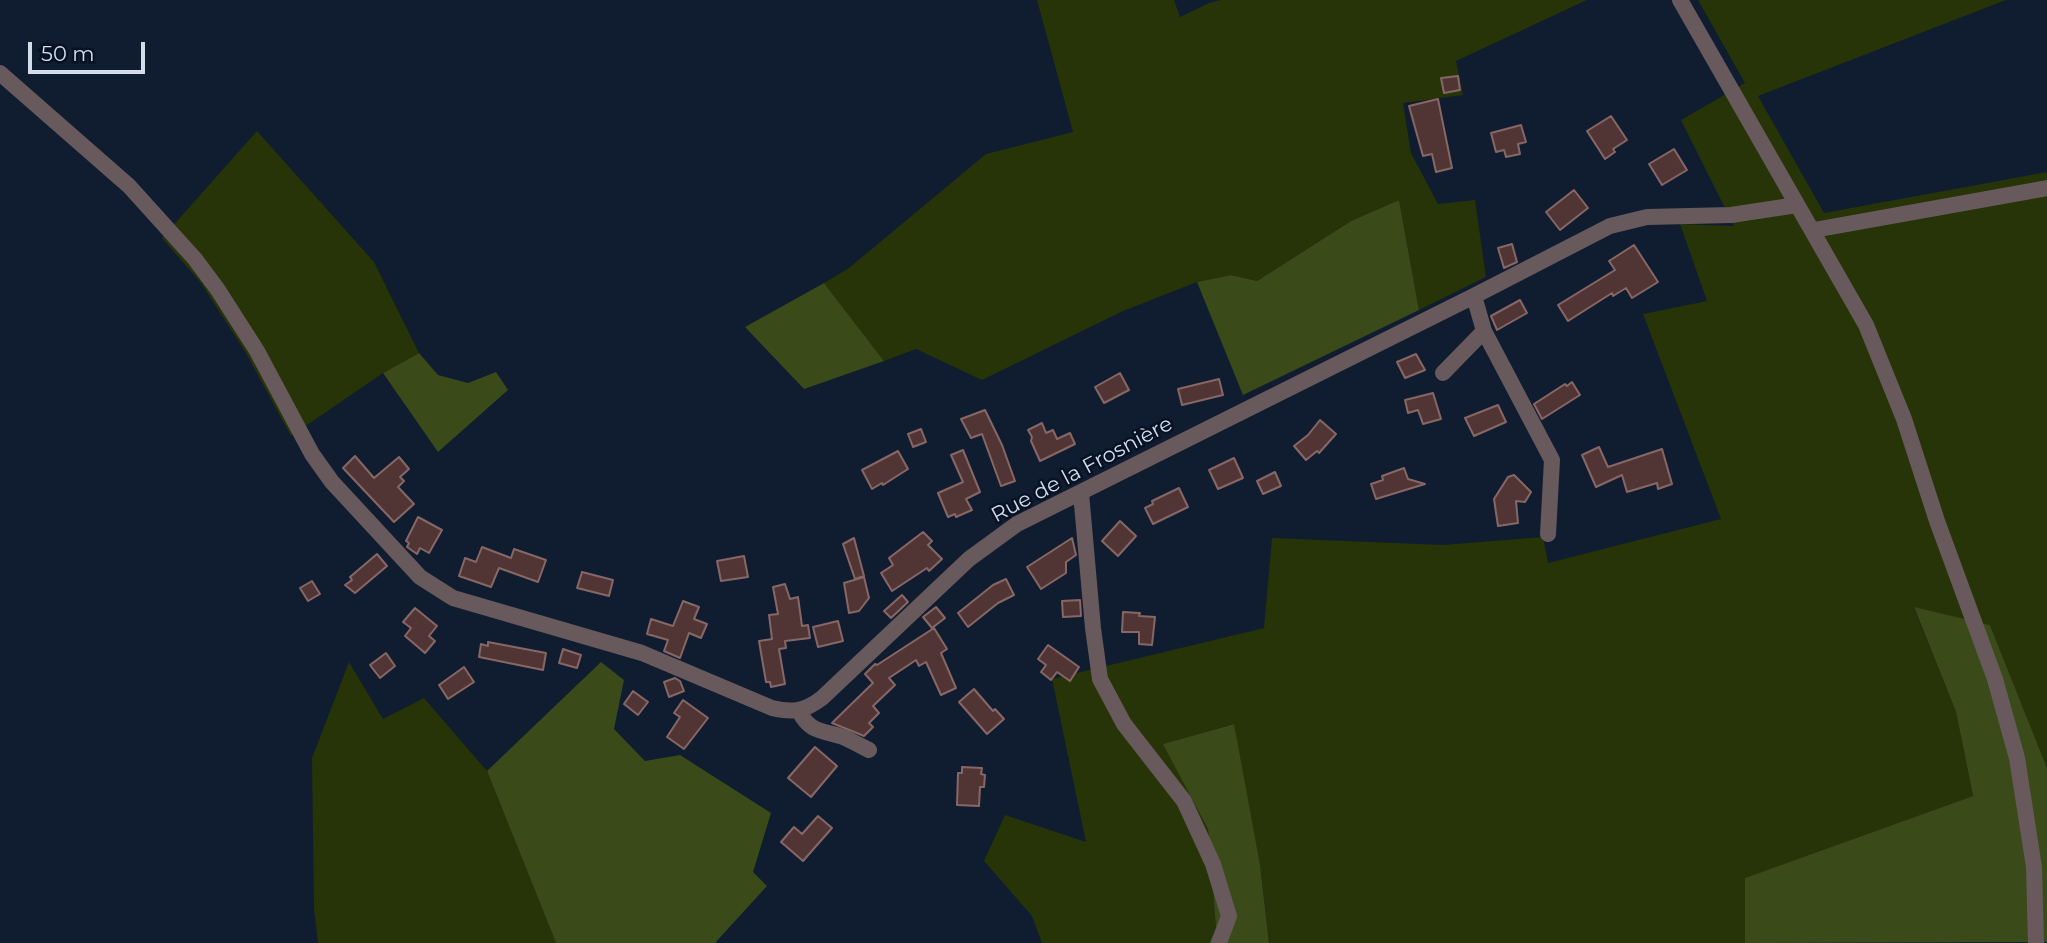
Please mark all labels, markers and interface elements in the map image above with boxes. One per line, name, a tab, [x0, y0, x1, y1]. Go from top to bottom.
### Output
scale bar	[32, 28, 149, 72]
text: 50 m	[41, 41, 95, 66]
street label: Rue de la Frosnière	[987, 412, 1177, 528]

